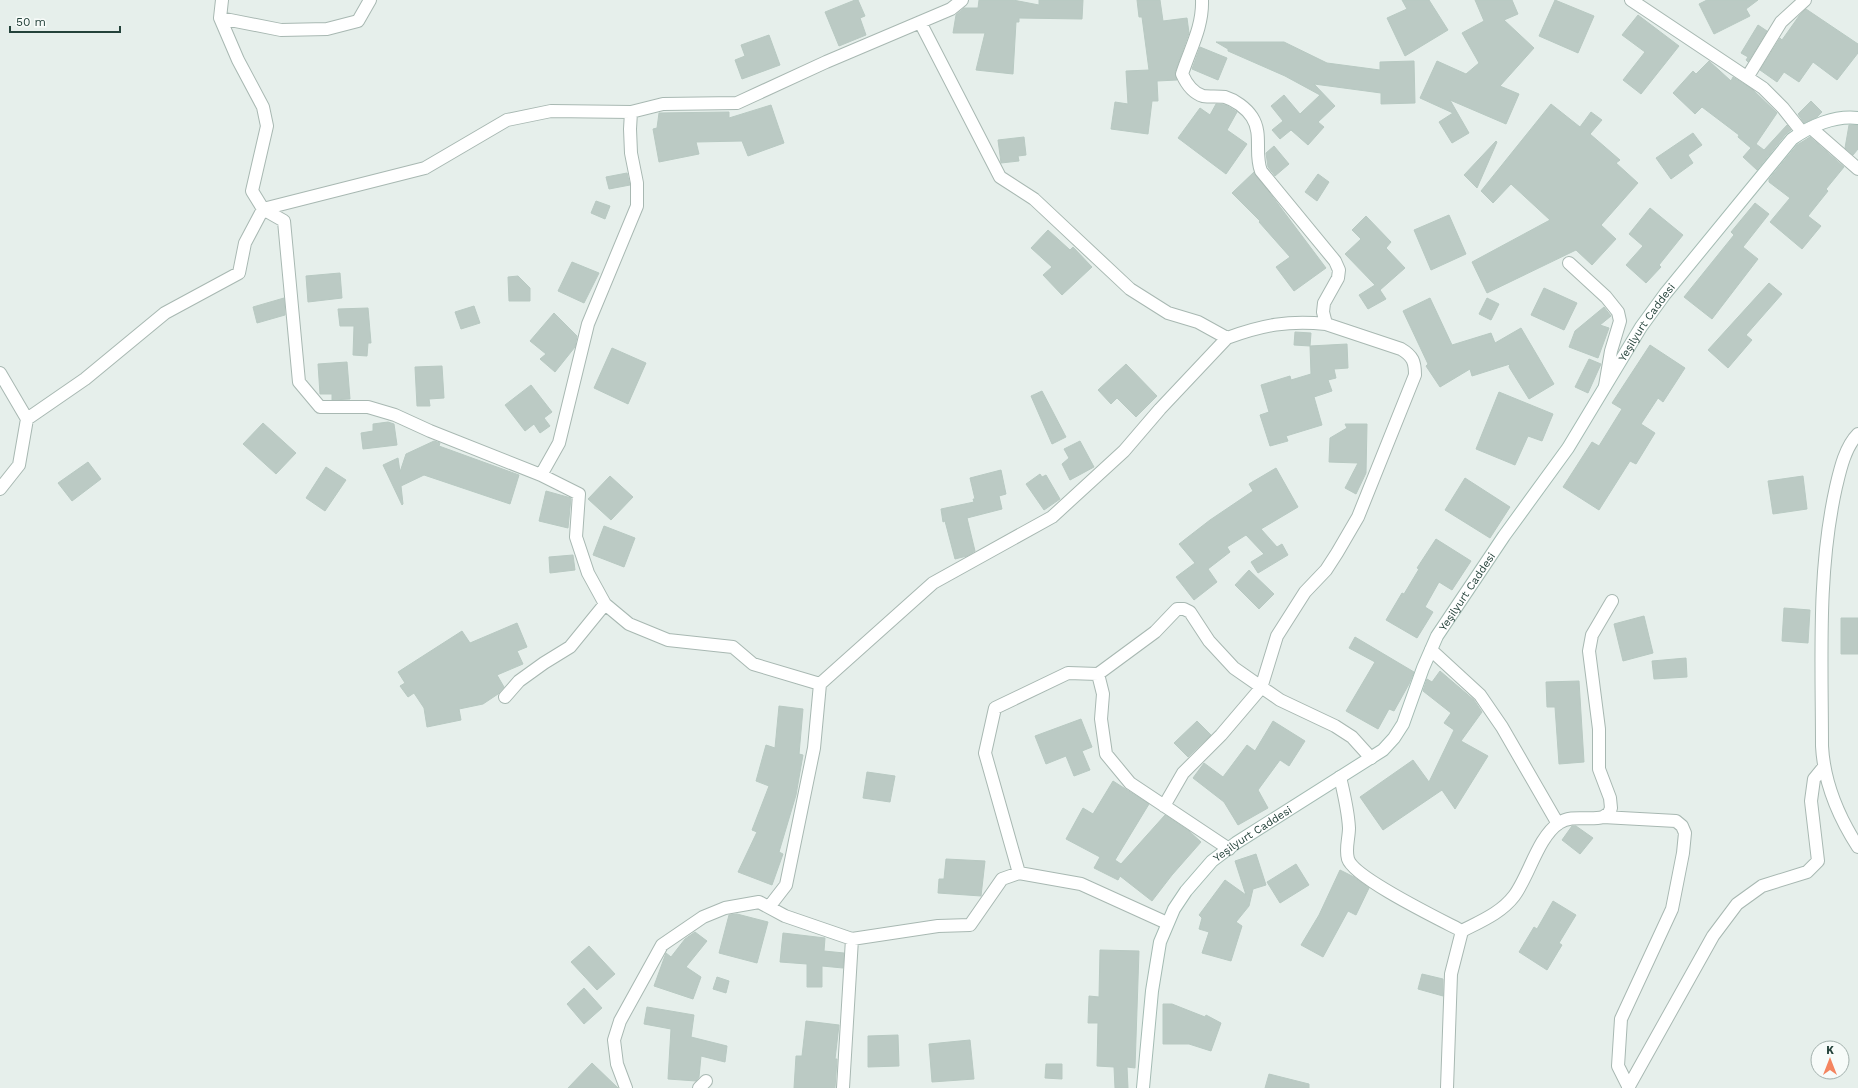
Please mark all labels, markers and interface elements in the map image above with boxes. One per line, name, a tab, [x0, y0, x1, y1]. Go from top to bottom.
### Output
scale bar	[10, 8, 120, 34]
text: 50 m	[16, 15, 46, 29]
street label: Yeşilyurt Caddesi	[1615, 281, 1678, 364]
street label: Yeşilyurt Caddesi	[1436, 550, 1498, 633]
street label: Yeşilyurt Caddesi	[1211, 803, 1294, 864]
north arrow	[1810, 1040, 1850, 1080]
text: K	[1826, 1044, 1834, 1057]

